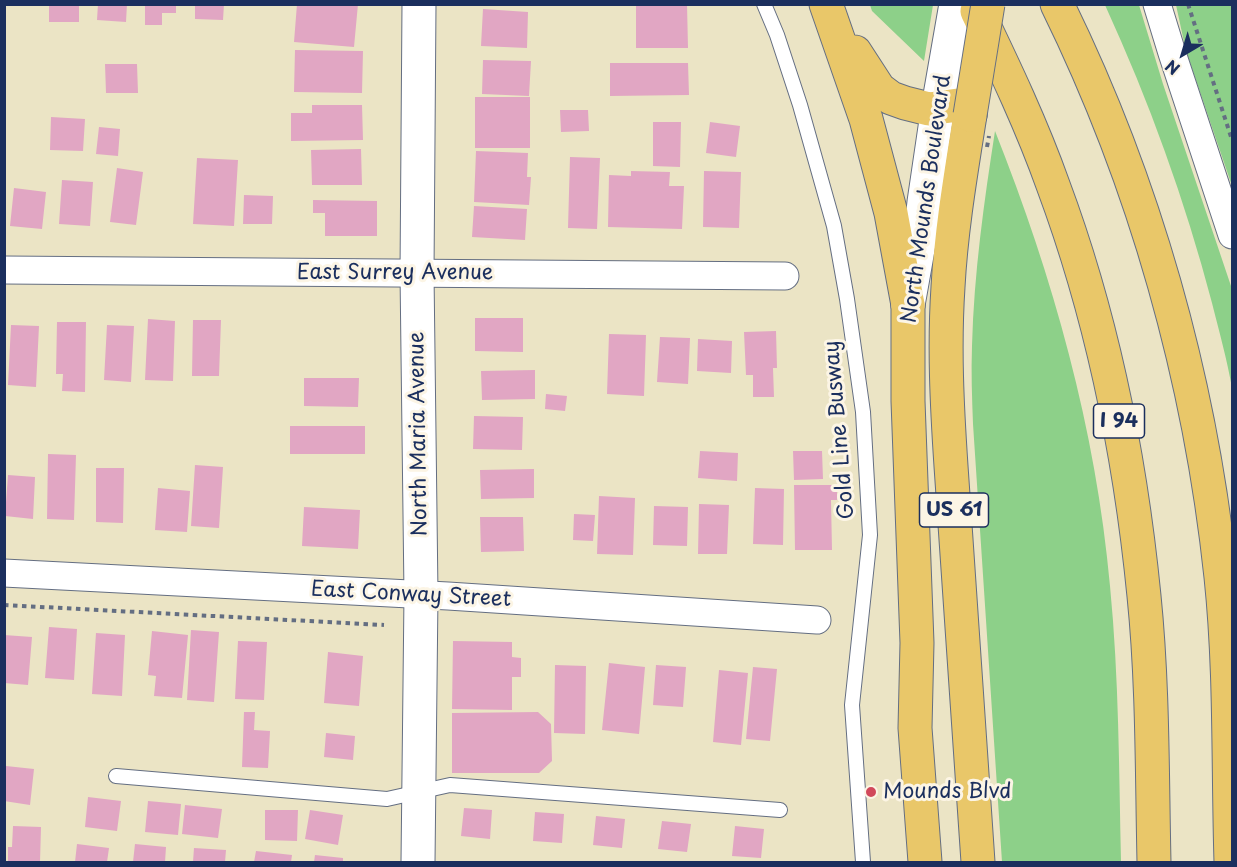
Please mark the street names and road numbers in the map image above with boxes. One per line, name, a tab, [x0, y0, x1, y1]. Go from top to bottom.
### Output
street label: North Mounds Boulevard	[897, 73, 957, 325]
street label: East Surrey Avenue	[297, 260, 493, 286]
street label: North Maria Avenue	[405, 332, 433, 536]
street label: Gold Line Busway	[820, 340, 860, 520]
road number: I 94	[1094, 404, 1144, 438]
road number: US 61	[920, 493, 988, 527]
street label: East Conway Street	[310, 577, 512, 613]

